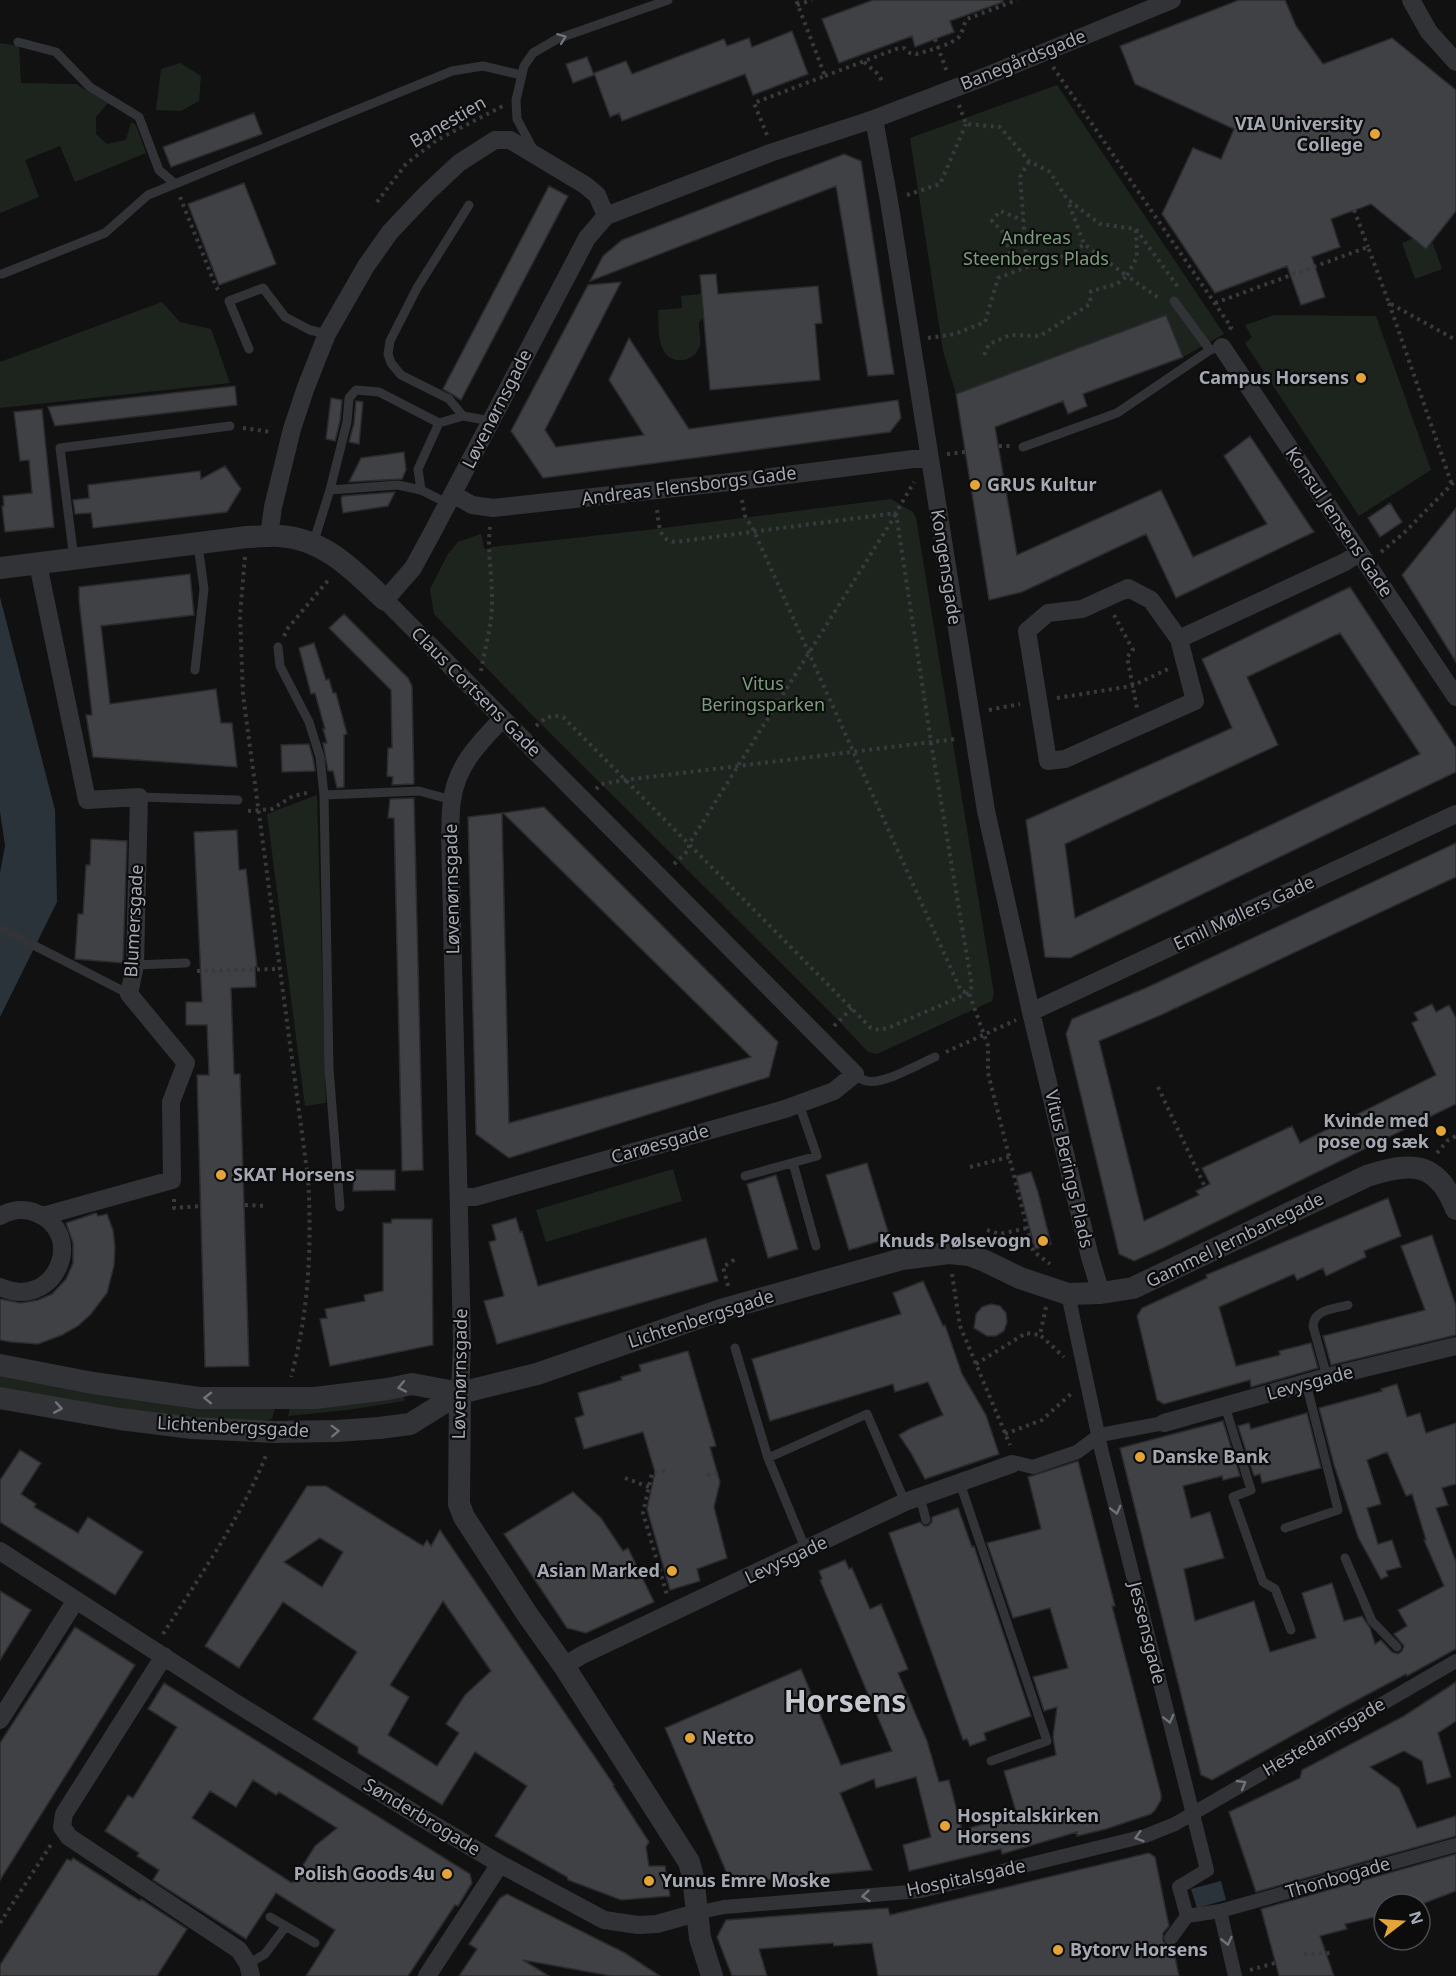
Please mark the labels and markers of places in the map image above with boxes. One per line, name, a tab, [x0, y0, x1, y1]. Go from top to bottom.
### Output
place label: VIA University College	[1235, 111, 1364, 156]
marker: VIA University College	[1368, 127, 1382, 141]
place label: Campus Horsens	[1199, 365, 1349, 389]
marker: Campus Horsens	[1354, 371, 1368, 385]
place label: GRUS Kultur	[987, 472, 1097, 496]
marker: GRUS Kultur	[968, 478, 982, 492]
place label: Kvinde med pose og sæk	[1318, 1108, 1430, 1153]
marker: Kvinde med pose og sæk	[1434, 1124, 1448, 1138]
place label: SKAT Horsens	[233, 1162, 355, 1186]
marker: SKAT Horsens	[214, 1168, 228, 1182]
place label: Knuds Pølsevogn	[879, 1228, 1031, 1252]
marker: Knuds Pølsevogn	[1036, 1234, 1050, 1248]
place label: Danske Bank	[1152, 1444, 1270, 1468]
marker: Danske Bank	[1133, 1450, 1147, 1464]
place label: Asian Marked	[537, 1558, 660, 1582]
marker: Asian Marked	[665, 1564, 679, 1578]
place label: Netto	[702, 1725, 754, 1749]
marker: Netto	[683, 1731, 697, 1745]
place label: Hospitalskirken Horsens	[957, 1803, 1099, 1848]
marker: Hospitalskirken Horsens	[938, 1819, 952, 1833]
place label: Polish Goods 4u	[294, 1861, 435, 1885]
marker: Polish Goods 4u	[440, 1867, 454, 1881]
place label: Yunus Emre Moske	[661, 1868, 830, 1892]
marker: Yunus Emre Moske	[642, 1874, 656, 1888]
place label: Bytorv Horsens	[1070, 1937, 1208, 1961]
marker: Bytorv Horsens	[1051, 1943, 1065, 1957]

